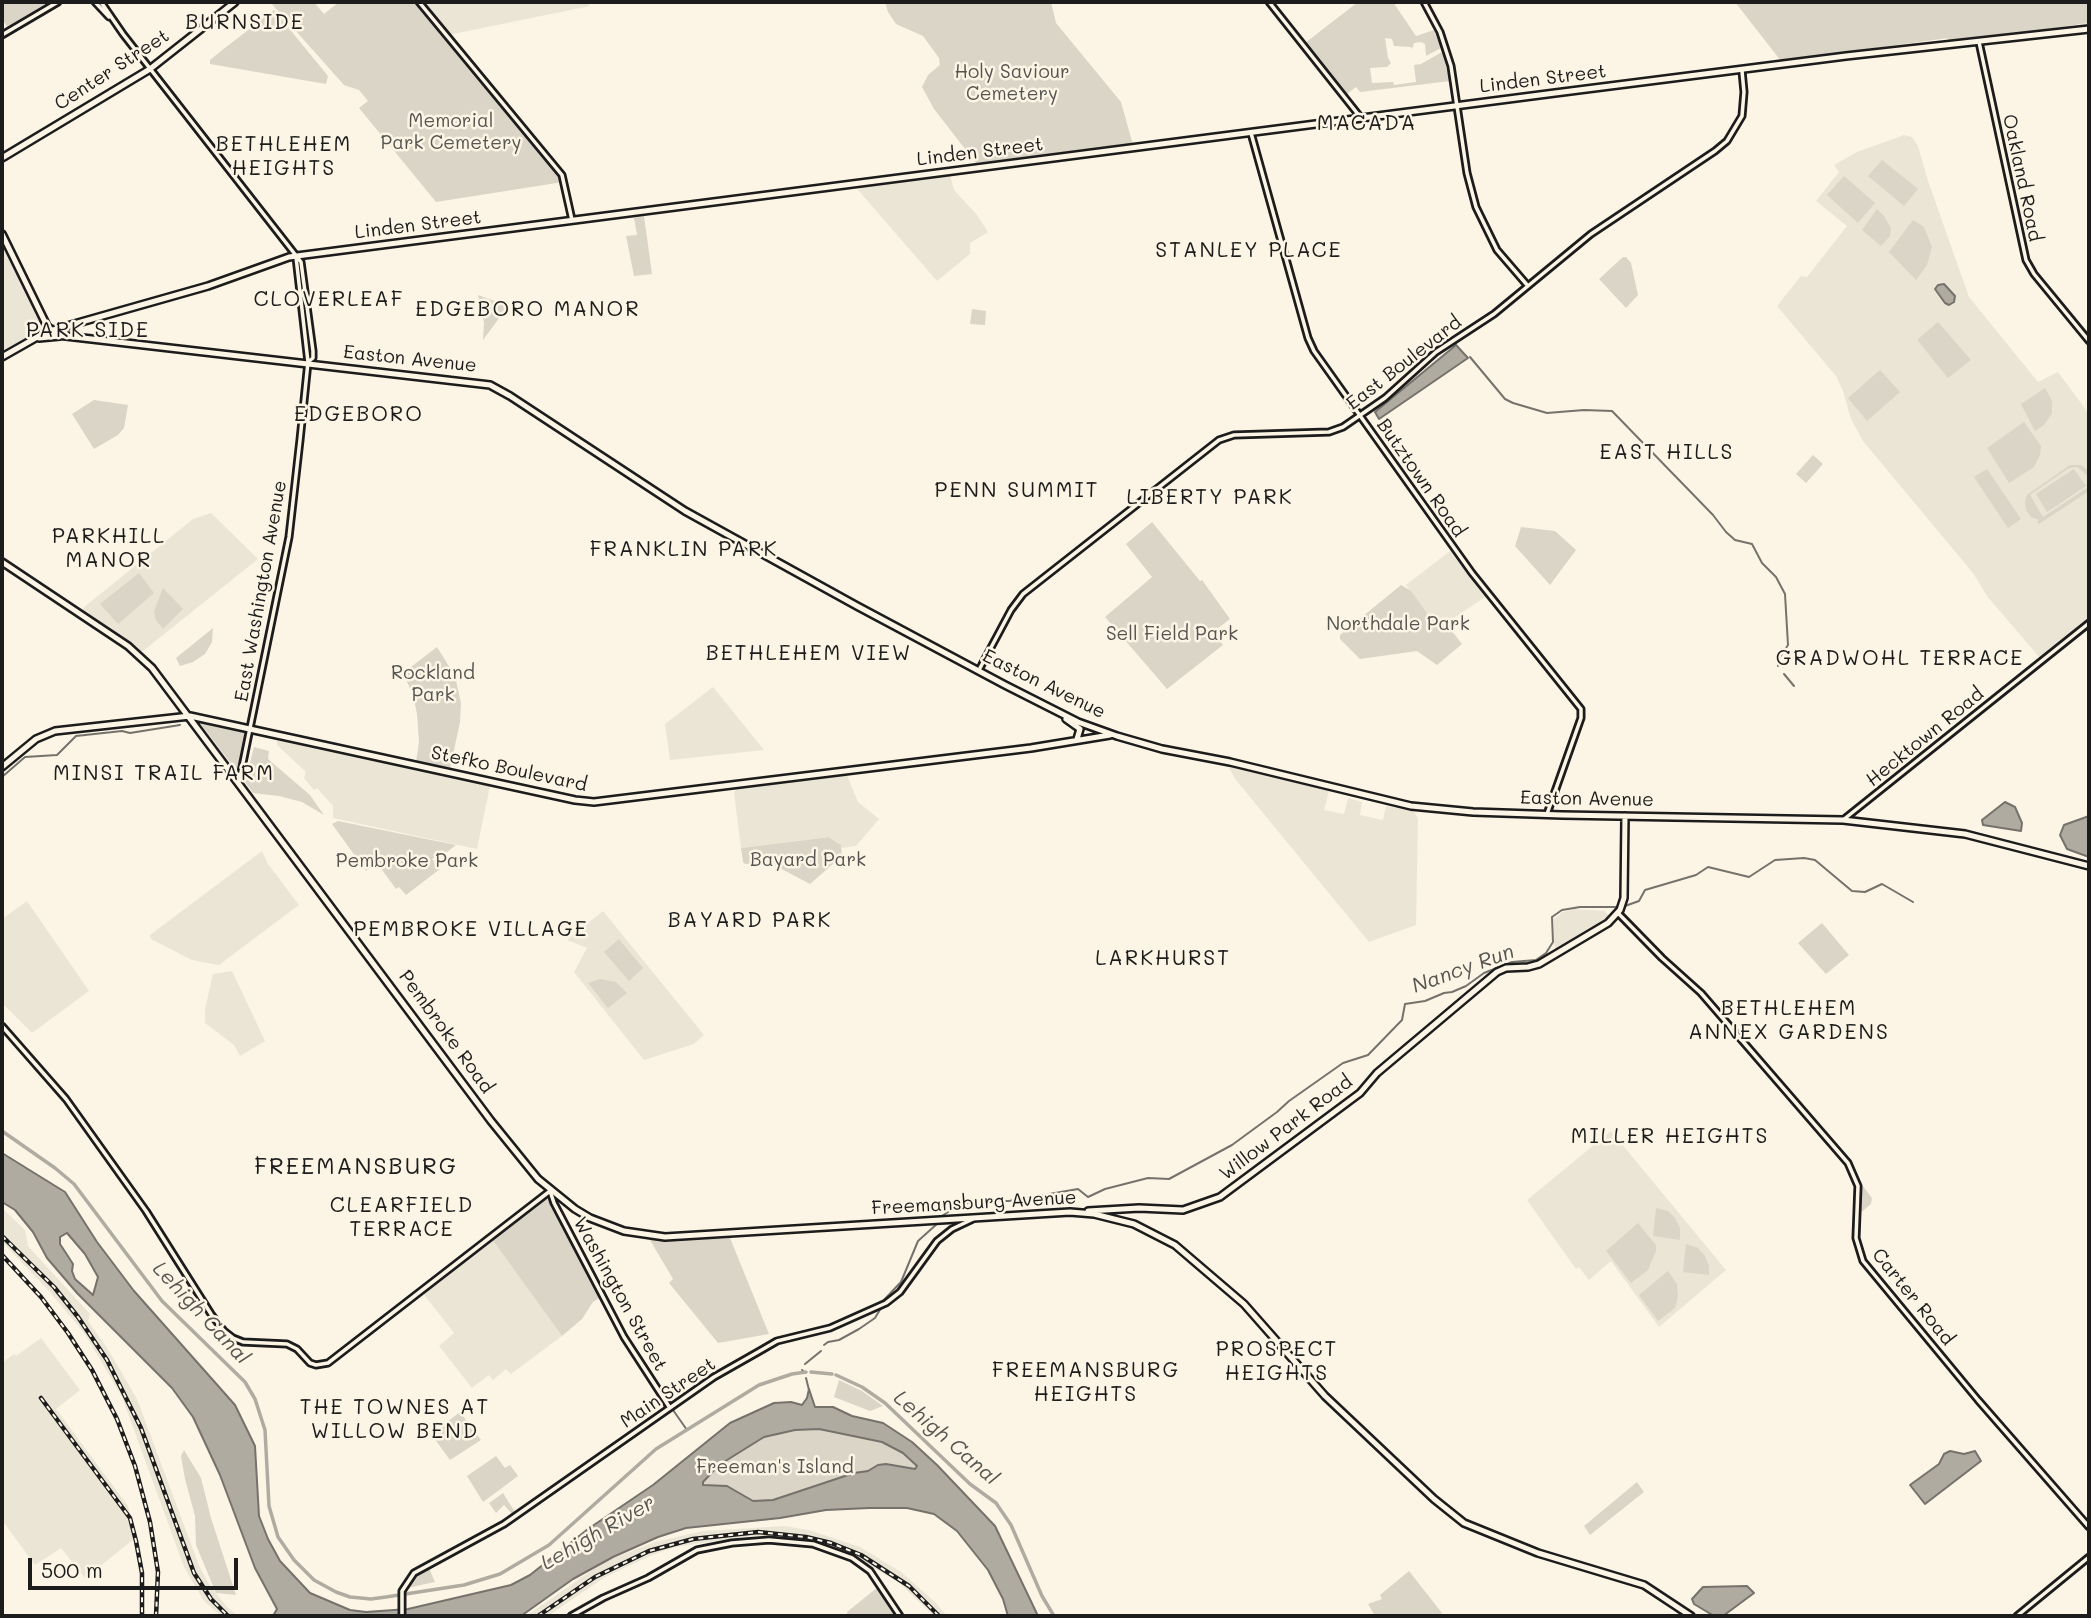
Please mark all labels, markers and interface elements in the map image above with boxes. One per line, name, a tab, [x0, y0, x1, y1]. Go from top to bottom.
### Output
district label: BURNSIDE	[186, 10, 304, 36]
street label: Center Street	[50, 24, 174, 116]
street label: Linden Street	[1478, 60, 1608, 98]
park label: Holy Saviour Cemetery	[954, 61, 1070, 105]
park label: Memorial Park Cemetery	[381, 110, 521, 154]
district label: MACADA	[1318, 111, 1416, 137]
street label: Oakland Road	[1997, 112, 2047, 244]
district label: BETHLEHEM HEIGHTS	[217, 132, 351, 182]
street label: Linden Street	[915, 133, 1045, 171]
street label: Linden Street	[353, 206, 483, 244]
district label: STANLEY PLACE	[1157, 238, 1341, 264]
district label: CLOVERLEAF	[255, 287, 403, 313]
district label: EDGEBORO MANOR	[417, 297, 639, 323]
street label: East Boulevard	[1342, 311, 1466, 415]
district label: PARK SIDE	[27, 318, 149, 344]
street label: Easton Avenue	[342, 341, 478, 377]
district label: EDGEBORO	[295, 402, 423, 428]
street label: Butztown Road	[1372, 414, 1470, 542]
district label: EAST HILLS	[1601, 440, 1733, 466]
district label: PENN SUMMIT	[936, 478, 1098, 504]
street label: East Washington Avenue	[230, 479, 292, 703]
district label: LIBERTY PARK	[1128, 485, 1292, 511]
district label: PARKHILL MANOR	[53, 524, 165, 574]
district label: FRANKLIN PARK	[591, 537, 777, 563]
park label: Northdale Park	[1326, 613, 1470, 635]
park label: Sell Field Park	[1106, 623, 1238, 645]
district label: BETHLEHEM VIEW	[708, 641, 910, 667]
street label: Easton Avenue	[979, 644, 1109, 724]
district label: GRADWOHL TERRACE	[1778, 646, 2022, 672]
park label: Rockland Park	[391, 662, 475, 706]
street label: Hecktown Road	[1862, 683, 1988, 791]
street label: Stefko Boulevard	[429, 741, 589, 797]
district label: MINSI TRAIL FARM	[55, 761, 273, 787]
street label: Easton Avenue	[1520, 786, 1654, 812]
park label: Bayard Park	[750, 849, 866, 871]
park label: Pembroke Park	[336, 850, 478, 872]
district label: BAYARD PARK	[669, 908, 831, 934]
district label: PEMBROKE VILLAGE	[355, 917, 587, 943]
water label: Nancy Run	[1408, 939, 1518, 999]
district label: LARKHURST	[1096, 946, 1230, 972]
street label: Pembroke Road	[394, 966, 498, 1098]
district label: BETHLEHEM ANNEX GARDENS	[1690, 996, 1888, 1046]
street label: Willow Park Road	[1215, 1071, 1357, 1185]
district label: MILLER HEIGHTS	[1573, 1124, 1767, 1150]
district label: FREEMANSBURG	[256, 1153, 456, 1181]
street label: Freemansburg Avenue	[871, 1186, 1077, 1220]
district label: CLEARFIELD TERRACE	[331, 1193, 473, 1243]
street label: Washington Street	[568, 1213, 672, 1375]
street label: Carter Road	[1867, 1244, 1959, 1350]
water label: Lehigh Canal	[147, 1256, 255, 1370]
district label: PROSPECT HEIGHTS	[1217, 1337, 1337, 1387]
street label: Main Street	[616, 1353, 720, 1433]
district label: FREEMANSBURG HEIGHTS	[994, 1358, 1178, 1408]
water label: Lehigh Canal	[888, 1385, 1004, 1491]
district label: THE TOWNES AT WILLOW BEND	[301, 1395, 489, 1445]
park label: Freeman's Island	[696, 1456, 854, 1478]
water label: Lehigh River	[536, 1490, 660, 1576]
scale bar	[32, 1544, 242, 1588]
text: 500 m	[41, 1556, 103, 1583]

